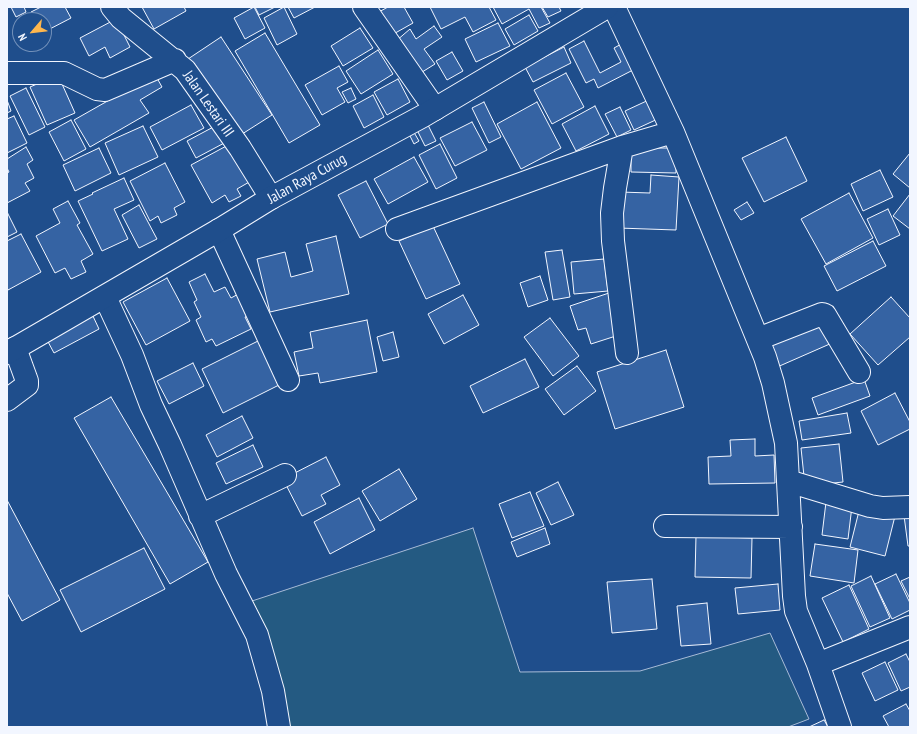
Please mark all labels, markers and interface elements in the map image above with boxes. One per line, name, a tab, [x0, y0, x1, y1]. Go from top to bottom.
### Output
north arrow	[12, 12, 52, 52]
text: N	[15, 31, 30, 43]
street label: Jalan Lestari III	[179, 67, 237, 141]
street label: Jalan Raya Curug	[265, 150, 349, 208]

